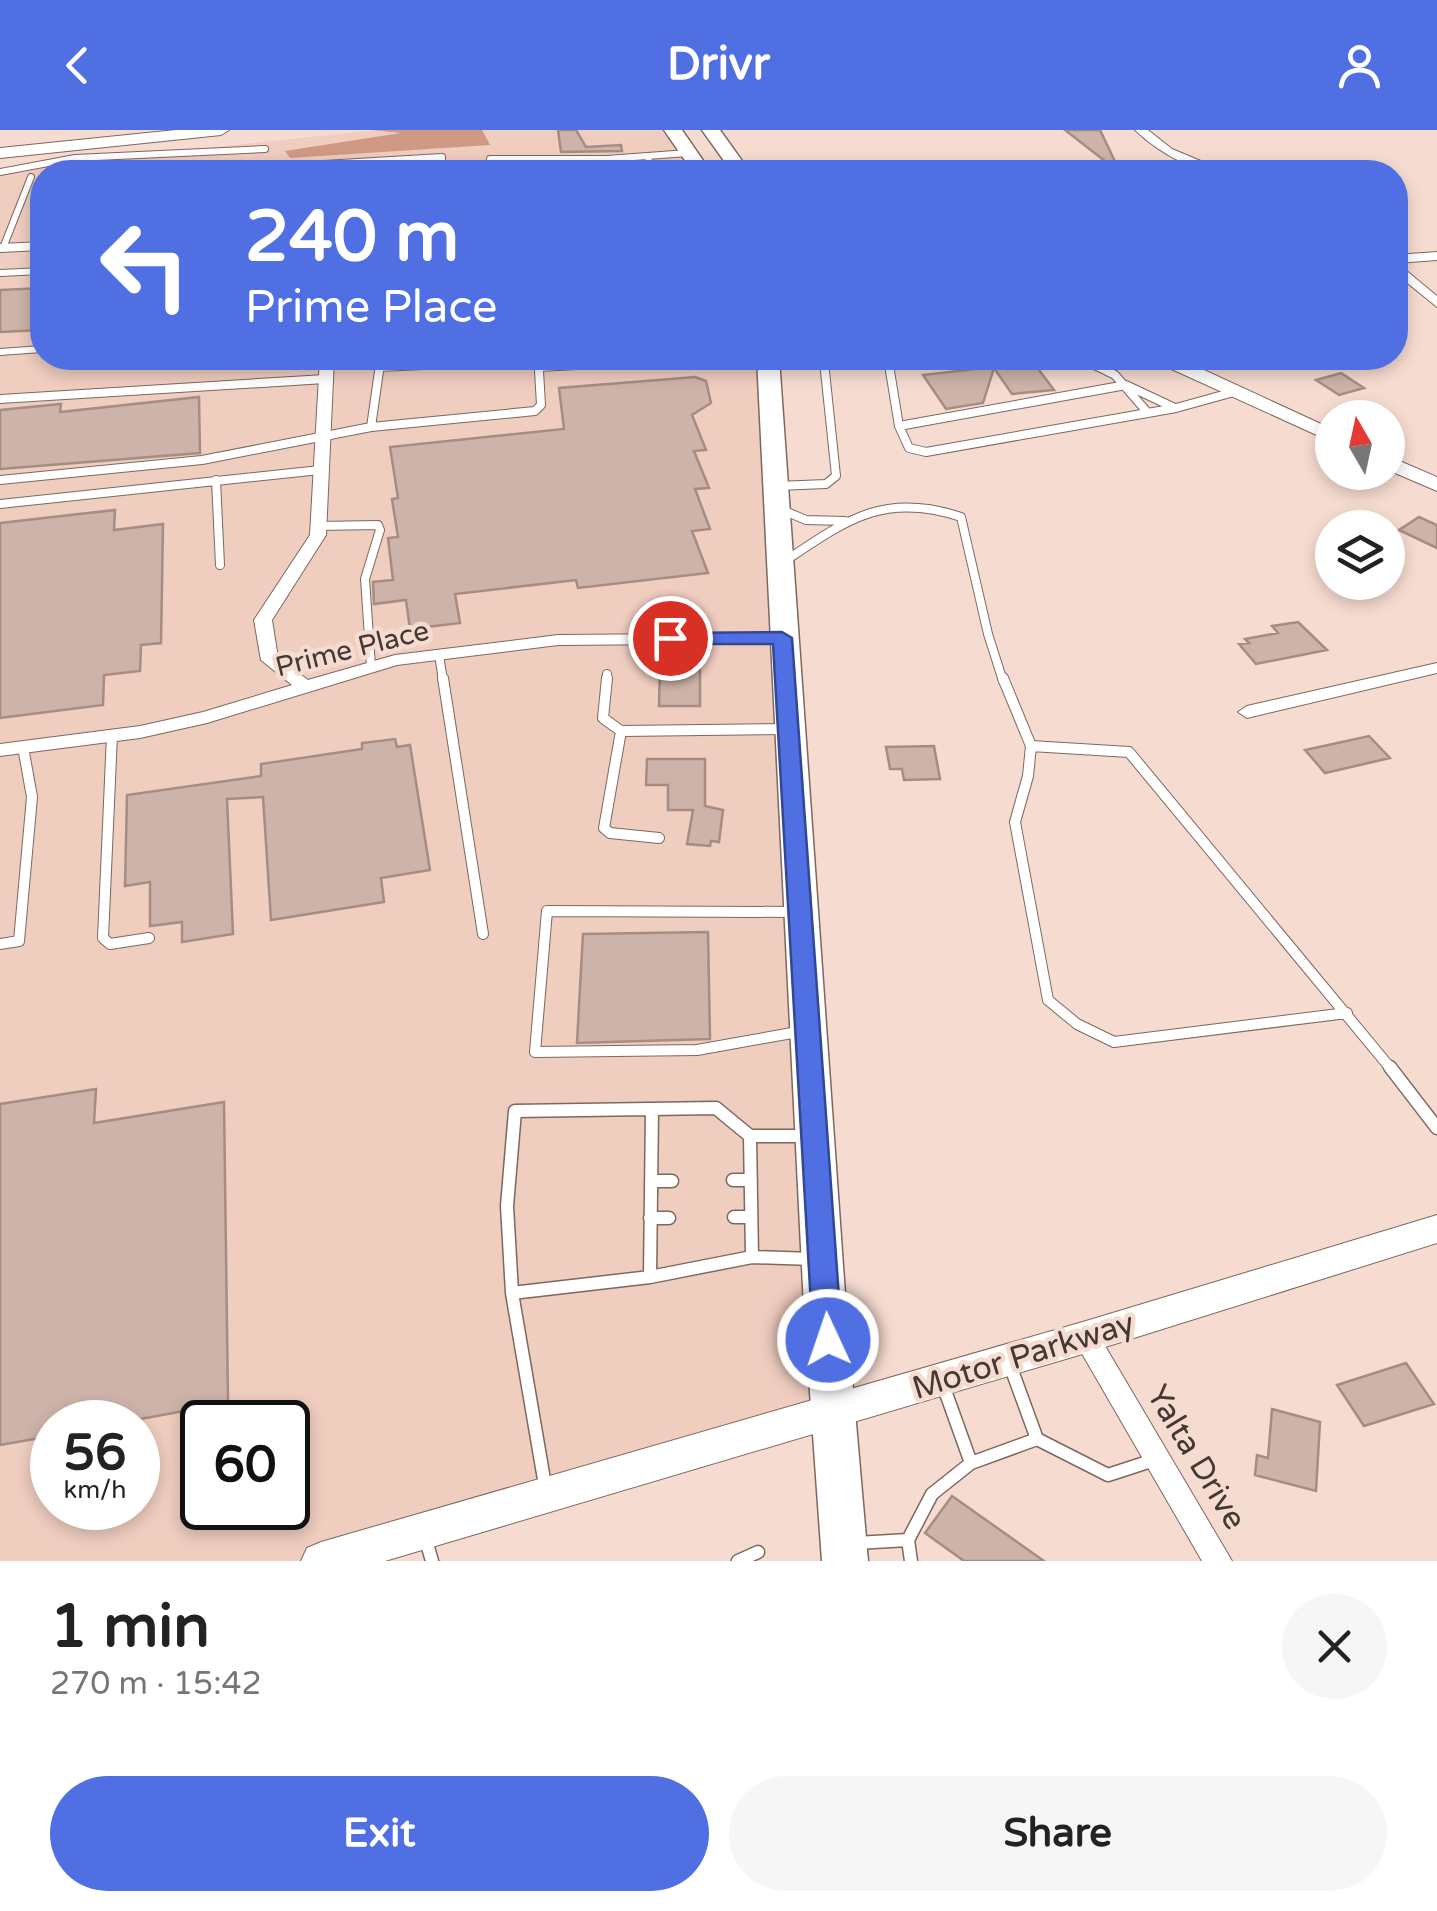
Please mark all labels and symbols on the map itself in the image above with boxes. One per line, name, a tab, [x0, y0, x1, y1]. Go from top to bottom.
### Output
north arrow	[1315, 400, 1405, 490]
pin	[628, 596, 713, 681]
street label: Prime Place	[272, 613, 433, 684]
position arrow	[776, 1288, 880, 1392]
street label: Motor Parkway	[908, 1304, 1139, 1408]
street label: Yalta Drive	[1138, 1379, 1254, 1536]
speed limit sign: 60	[180, 1400, 310, 1530]

